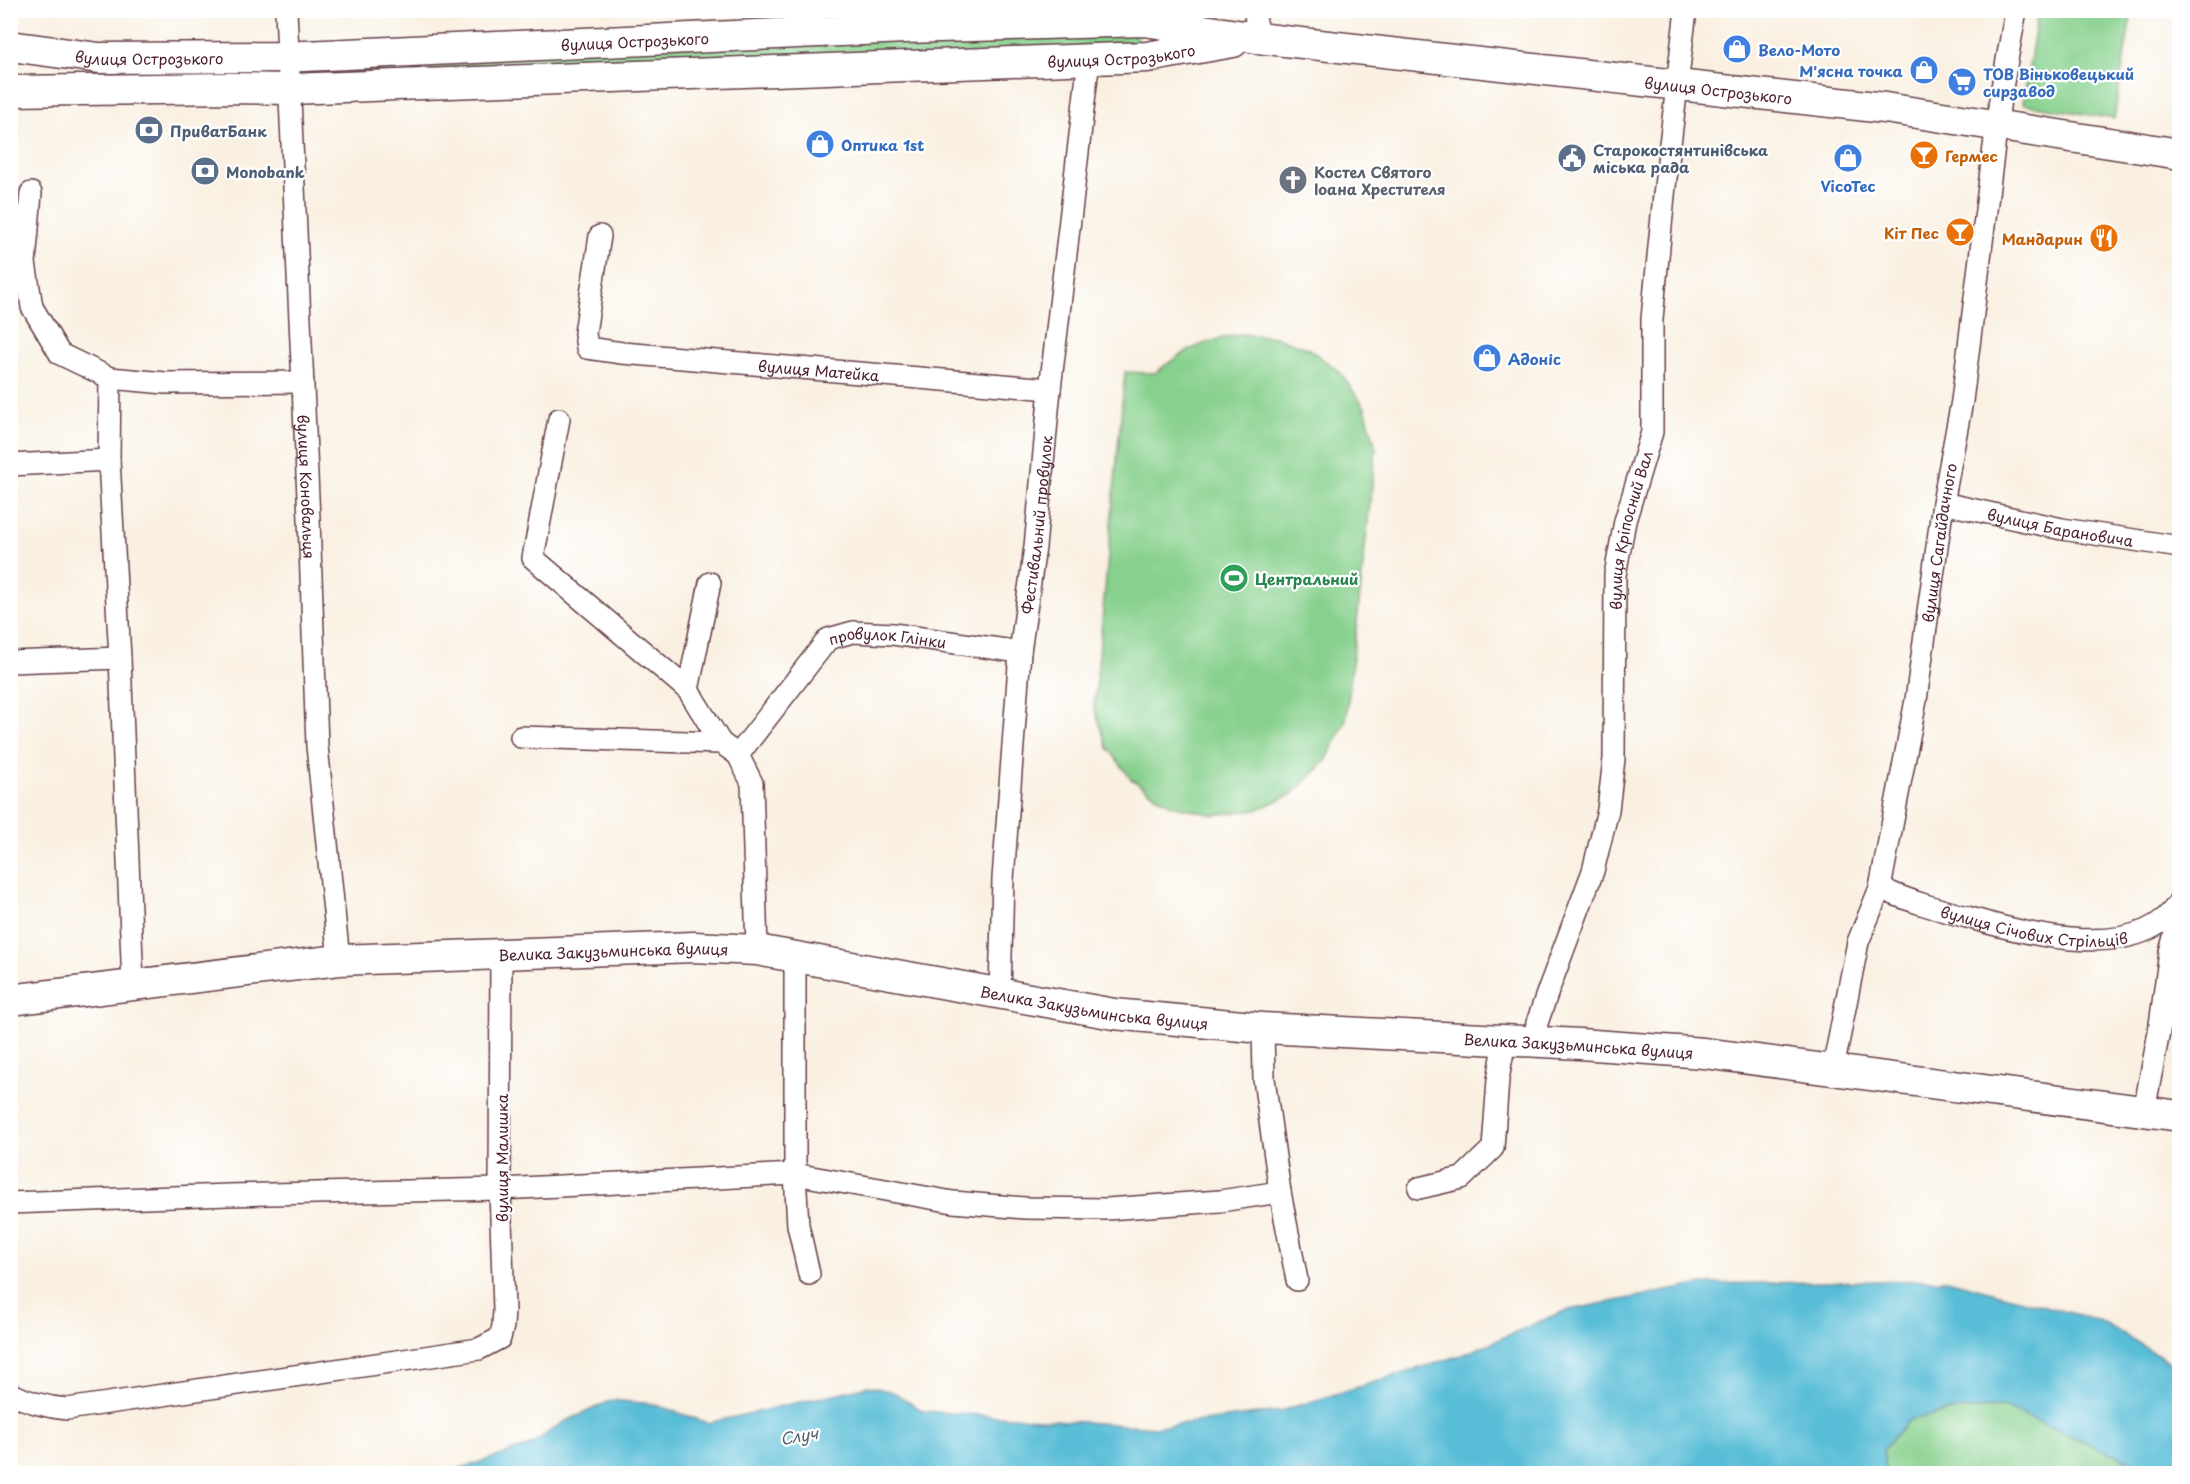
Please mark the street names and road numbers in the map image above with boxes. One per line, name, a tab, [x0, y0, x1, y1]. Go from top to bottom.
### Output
street label: вулиця Острозького	[560, 26, 710, 56]
street label: вулиця Острозького	[1047, 37, 1197, 72]
street label: вулиця Острозького	[74, 43, 224, 70]
street label: вулиця Острозького	[1643, 70, 1793, 109]
street label: вулиця Матейка	[757, 353, 881, 386]
street label: вулиця Коновальця	[293, 414, 322, 559]
street label: Фестивальний провулок	[1014, 434, 1057, 615]
street label: вулиця Кріпосний Вал	[1603, 447, 1657, 610]
street label: вулиця Сагайдачного	[1915, 461, 1962, 624]
street label: вулиця Барановича	[1985, 502, 2136, 551]
street label: провулок Глінки	[825, 621, 948, 653]
street label: вулиця Січових Стрільців	[1938, 899, 2130, 951]
street label: Велика Закузьминська вулиця	[498, 935, 729, 966]
street label: Велика Закузьминська вулиця	[979, 979, 1209, 1034]
street label: Велика Закузьминська вулиця	[1463, 1027, 1694, 1064]
street label: вулиця Малишка	[490, 1093, 513, 1222]

